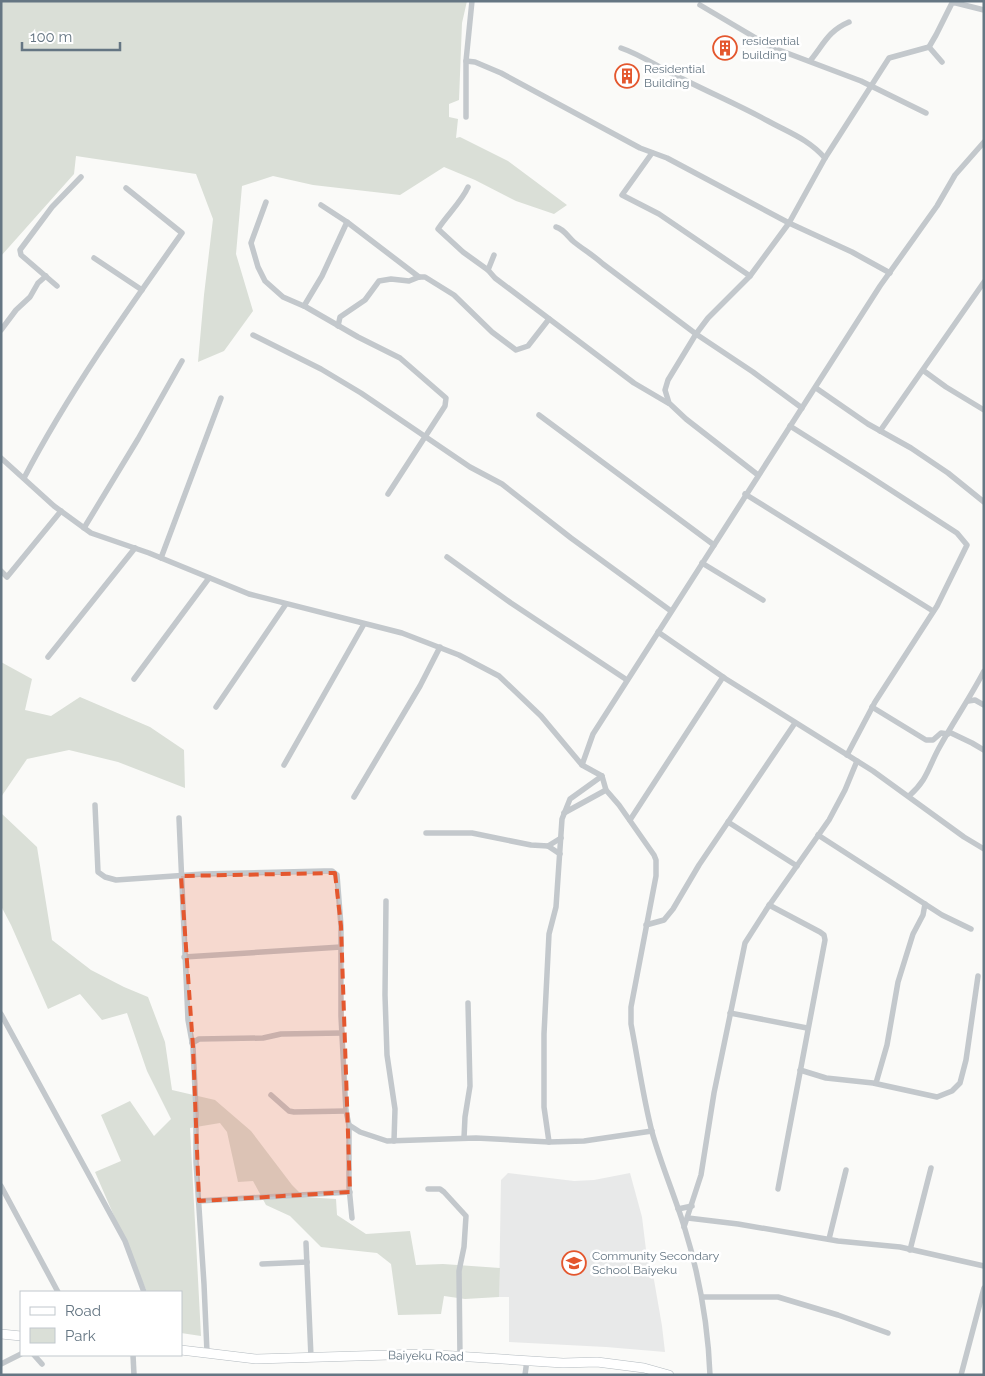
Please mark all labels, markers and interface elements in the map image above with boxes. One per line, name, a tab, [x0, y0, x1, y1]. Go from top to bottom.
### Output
scale bar	[22, 20, 120, 52]
text: 100 m	[30, 28, 72, 46]
place label: residential building	[742, 34, 800, 62]
building icon: residential building	[712, 35, 738, 61]
place label: Residential Building	[644, 62, 706, 90]
building icon: Residential Building	[614, 63, 640, 89]
place label: Community Secondary School Baiyeku	[592, 1249, 720, 1277]
school or university icon: Community Secondary School Baiyeku	[561, 1250, 587, 1276]
legend	[20, 1291, 182, 1356]
text: Road	[65, 1302, 101, 1320]
text: Park	[65, 1327, 96, 1345]
street label: Baiyeku Road	[388, 1348, 464, 1364]

